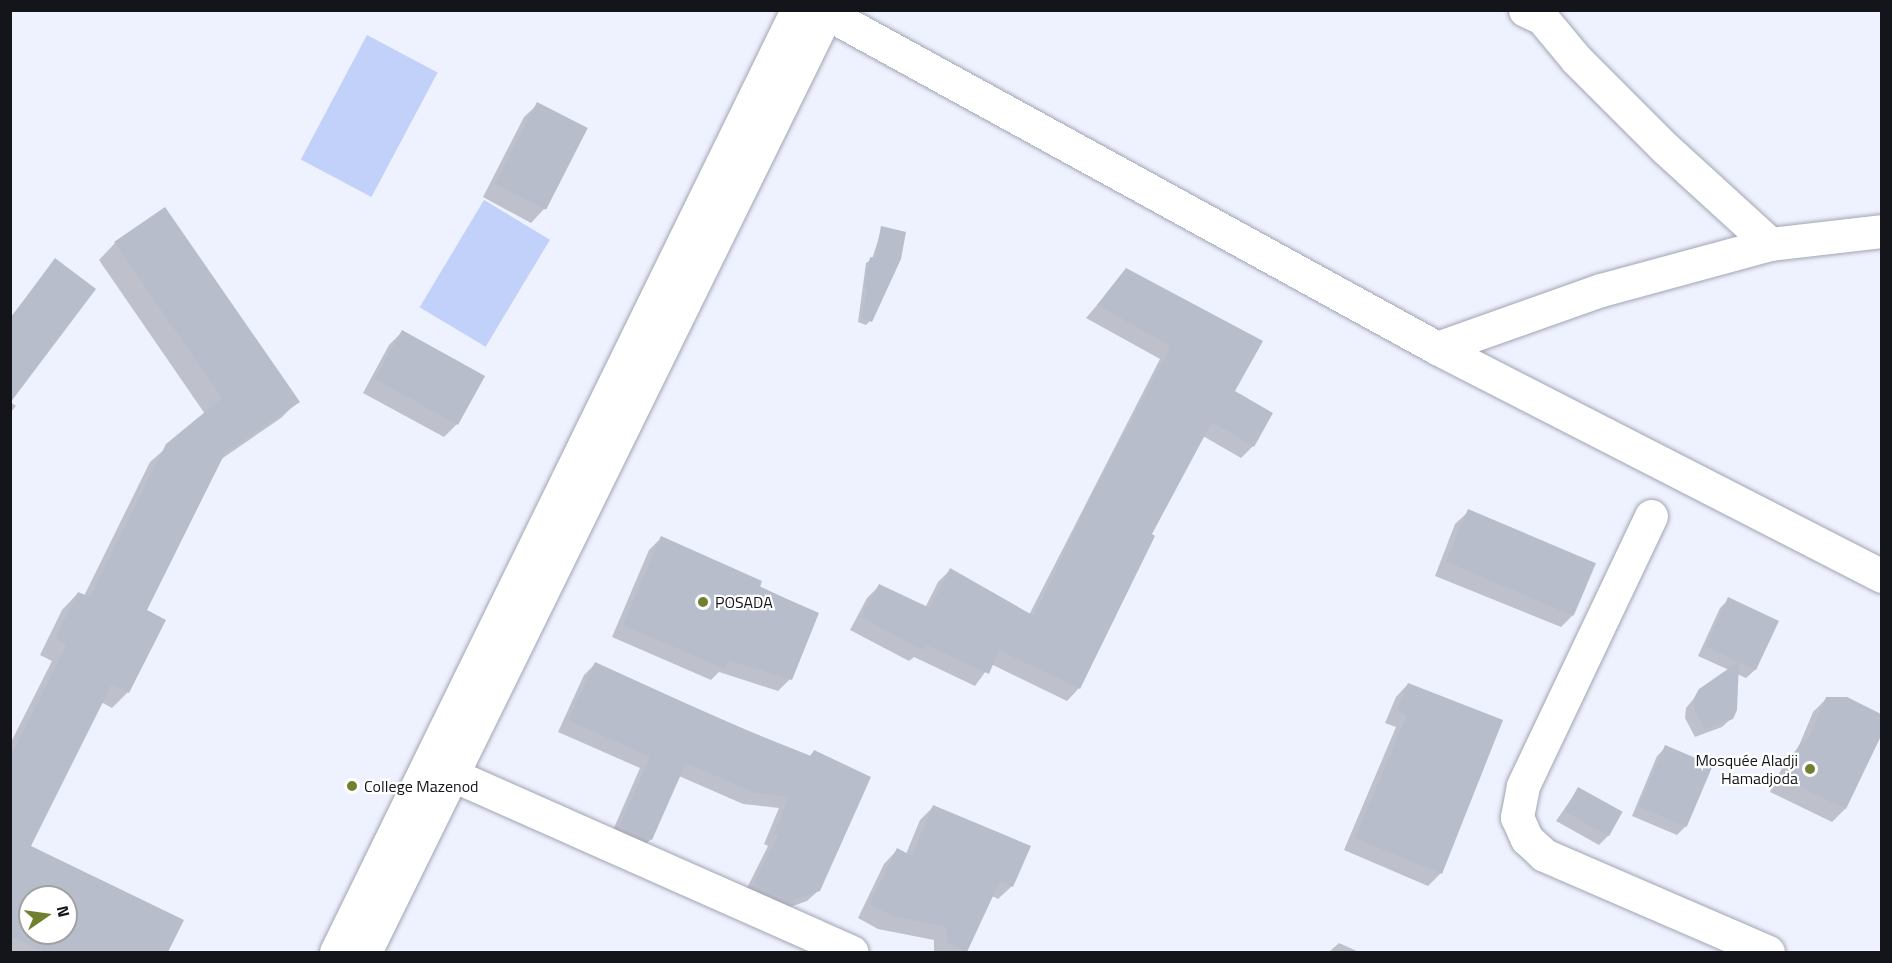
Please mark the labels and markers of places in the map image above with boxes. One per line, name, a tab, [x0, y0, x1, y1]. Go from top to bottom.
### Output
place label: POSADA	[715, 592, 773, 612]
marker: POSADA	[696, 595, 710, 609]
place label: Mosquée Aladji Hamadjoda	[1695, 750, 1798, 788]
marker: Mosquée Aladji Hamadjoda	[1803, 762, 1817, 776]
place label: College Mazenod	[364, 776, 479, 796]
marker: College Mazenod	[345, 779, 359, 793]

